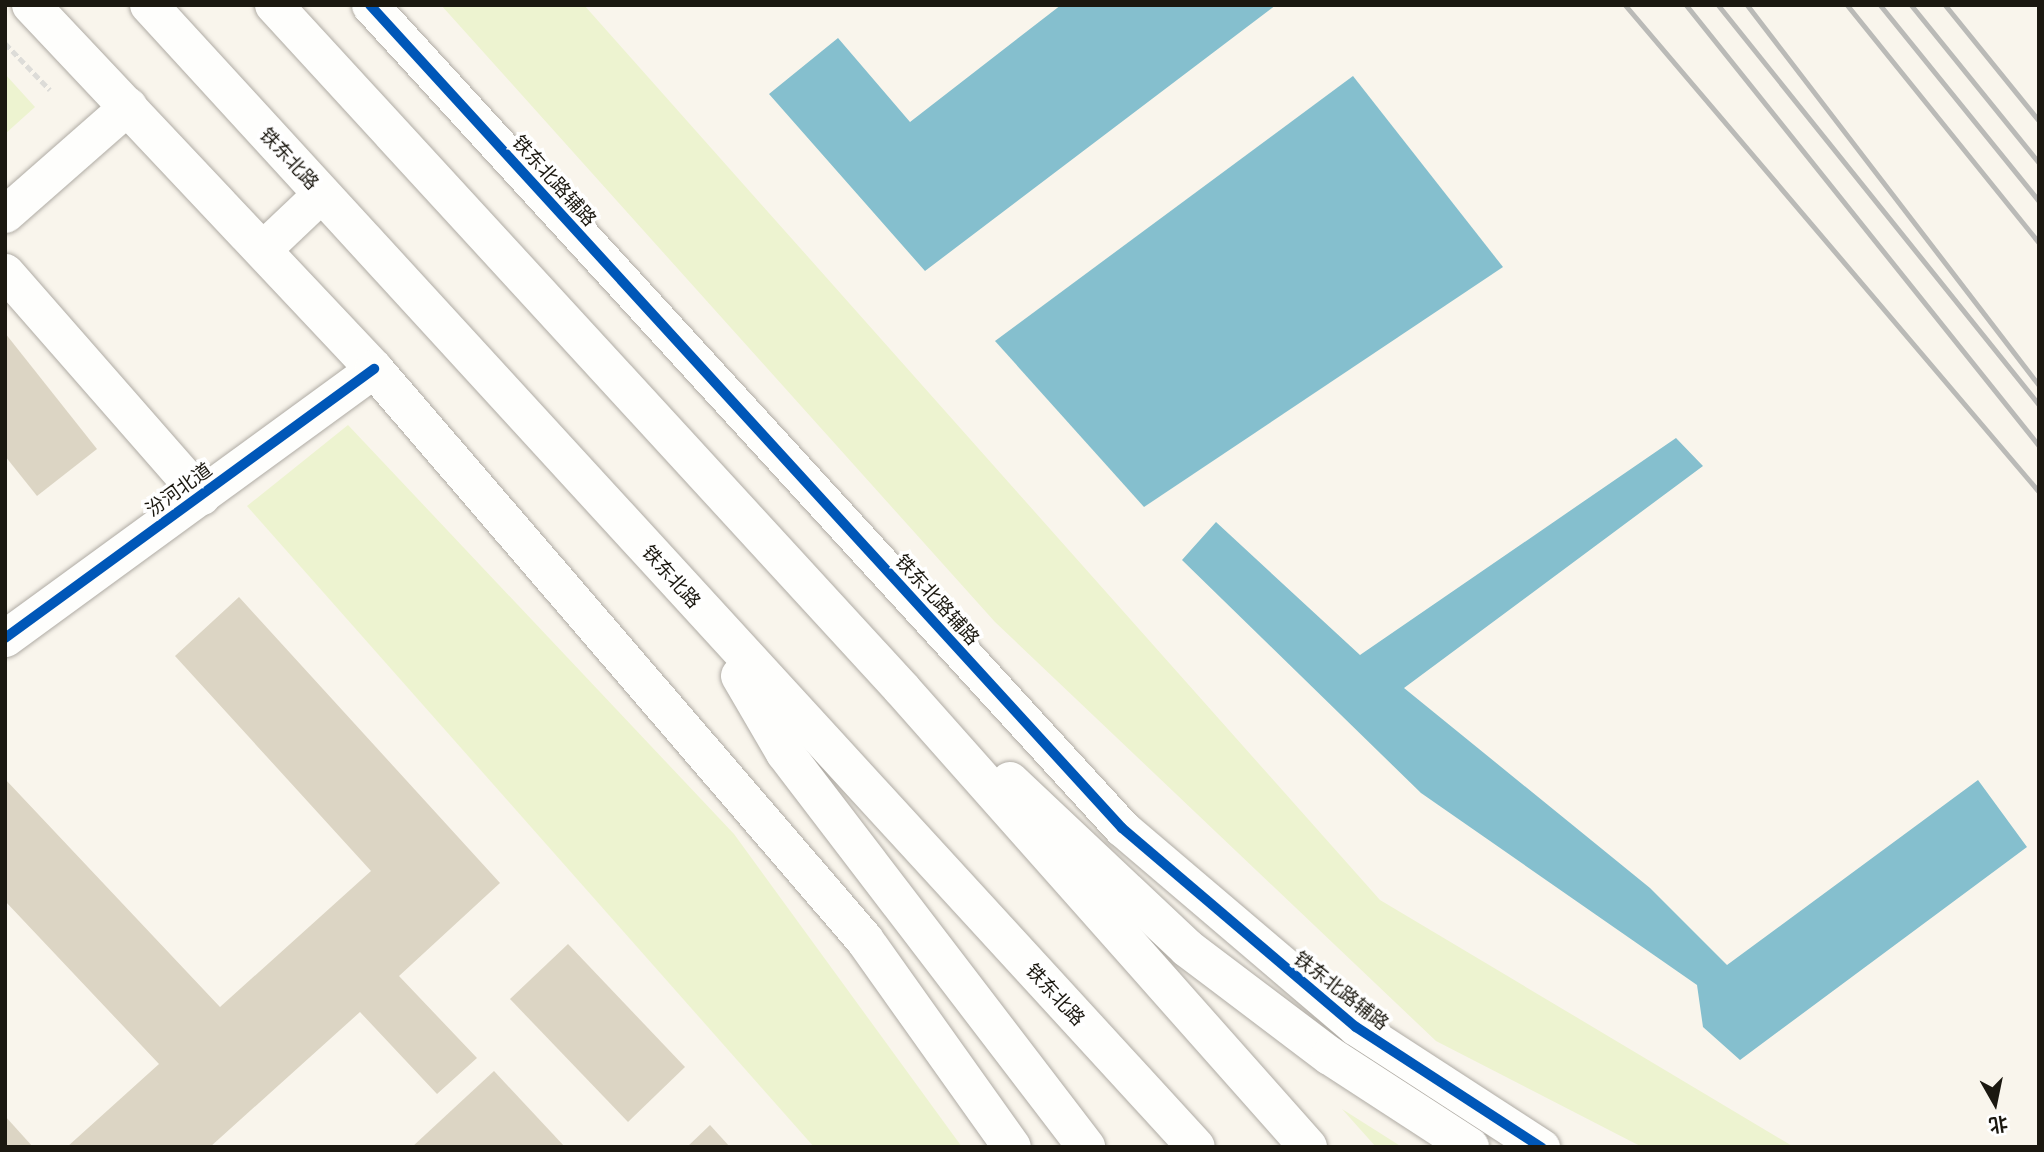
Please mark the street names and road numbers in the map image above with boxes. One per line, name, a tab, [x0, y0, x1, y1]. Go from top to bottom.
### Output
street label: 铁东北路	[255, 123, 323, 195]
street label: 铁东北路辅路	[507, 131, 601, 231]
street label: 汾河北道	[142, 458, 216, 522]
street label: 铁东北路	[637, 541, 705, 613]
street label: 铁东北路辅路	[890, 550, 984, 650]
street label: 铁东北路辅路	[1289, 947, 1393, 1035]
street label: 铁东北路	[1021, 959, 1089, 1031]

